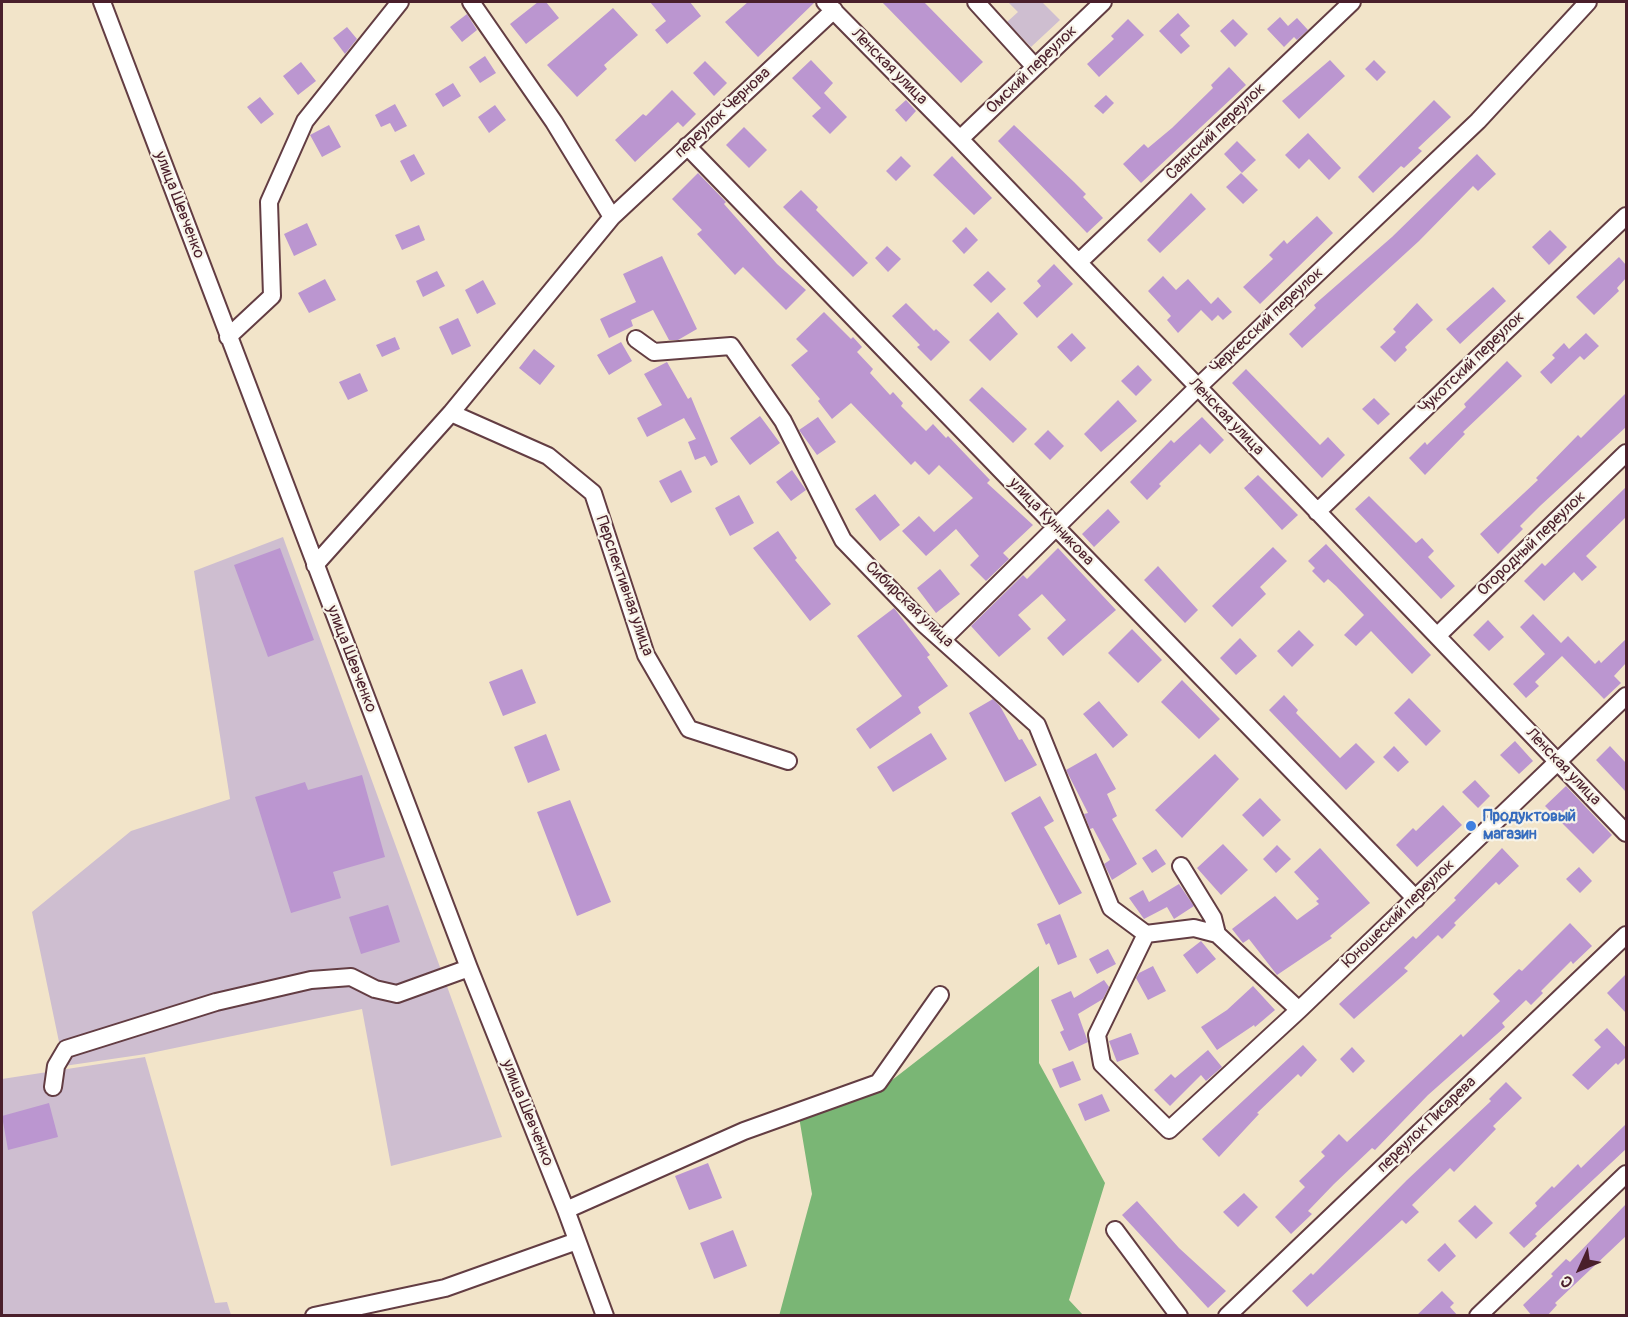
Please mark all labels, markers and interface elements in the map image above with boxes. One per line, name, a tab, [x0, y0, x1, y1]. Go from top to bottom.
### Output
street label: Омский переулок	[983, 22, 1081, 118]
street label: Ленская улица	[847, 25, 931, 109]
street label: переулок Чернова	[671, 64, 775, 162]
street label: Саянский переулок	[1162, 80, 1270, 184]
street label: улица Шевченко	[150, 149, 208, 261]
street label: Черкесский переулок	[1207, 264, 1327, 378]
street label: Чукотский переулок	[1415, 308, 1529, 418]
street label: Ленская улица	[1184, 374, 1268, 460]
street label: улица Кунникова	[1004, 474, 1098, 570]
street label: Огородный переулок	[1474, 487, 1590, 601]
street label: Перспективная улица	[591, 514, 657, 658]
street label: Сибирская улица	[861, 558, 957, 652]
street label: улица Шевченко	[322, 603, 380, 715]
street label: Ленская улица	[1521, 724, 1605, 810]
place label: Продуктовый магазин	[1483, 807, 1576, 845]
marker: Продуктовый магазин	[1464, 819, 1478, 833]
street label: Юношеский переулок	[1339, 856, 1459, 972]
street label: улица Шевченко	[497, 1057, 557, 1169]
street label: переулок Писарева	[1374, 1073, 1480, 1177]
north arrow	[1550, 1239, 1610, 1299]
text: С	[1556, 1271, 1578, 1292]

